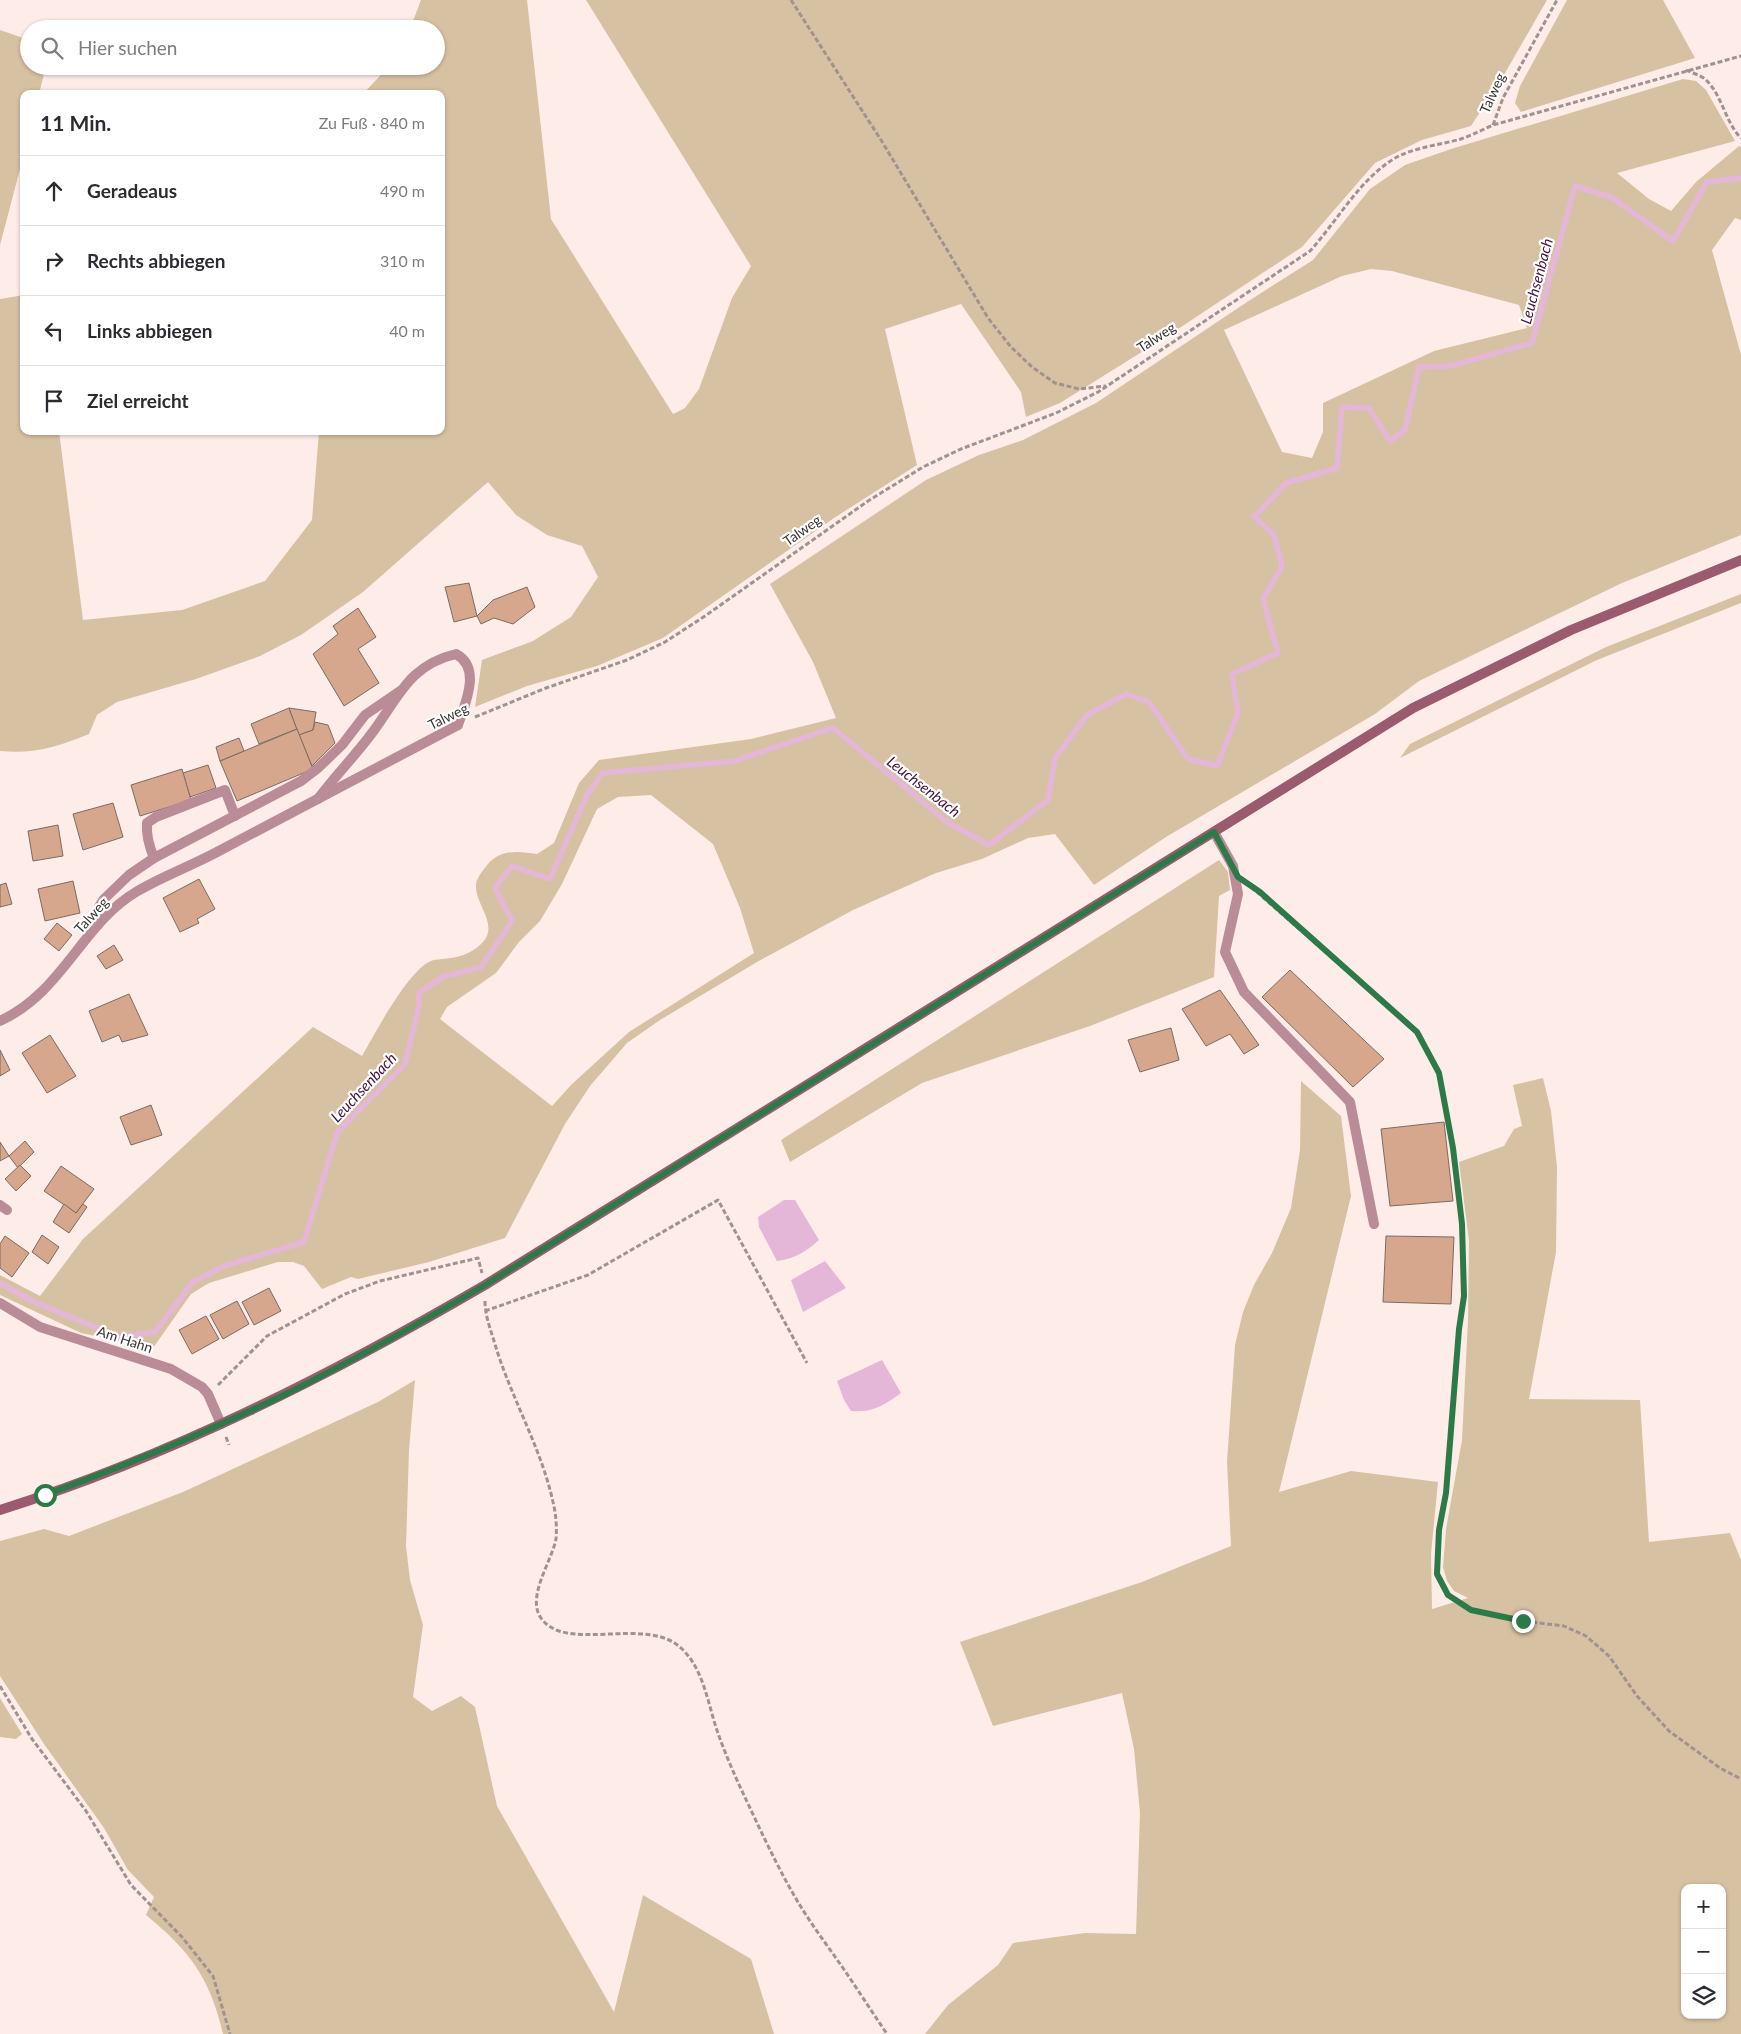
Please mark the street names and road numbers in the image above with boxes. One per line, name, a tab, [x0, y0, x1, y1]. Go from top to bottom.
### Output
street label: Talweg	[1476, 70, 1508, 116]
street label: Talweg	[1134, 318, 1178, 356]
street label: Talweg	[780, 511, 824, 549]
street label: Talweg	[425, 699, 471, 733]
street label: Talweg	[70, 894, 112, 936]
street label: Am Hahn	[95, 1322, 155, 1356]

